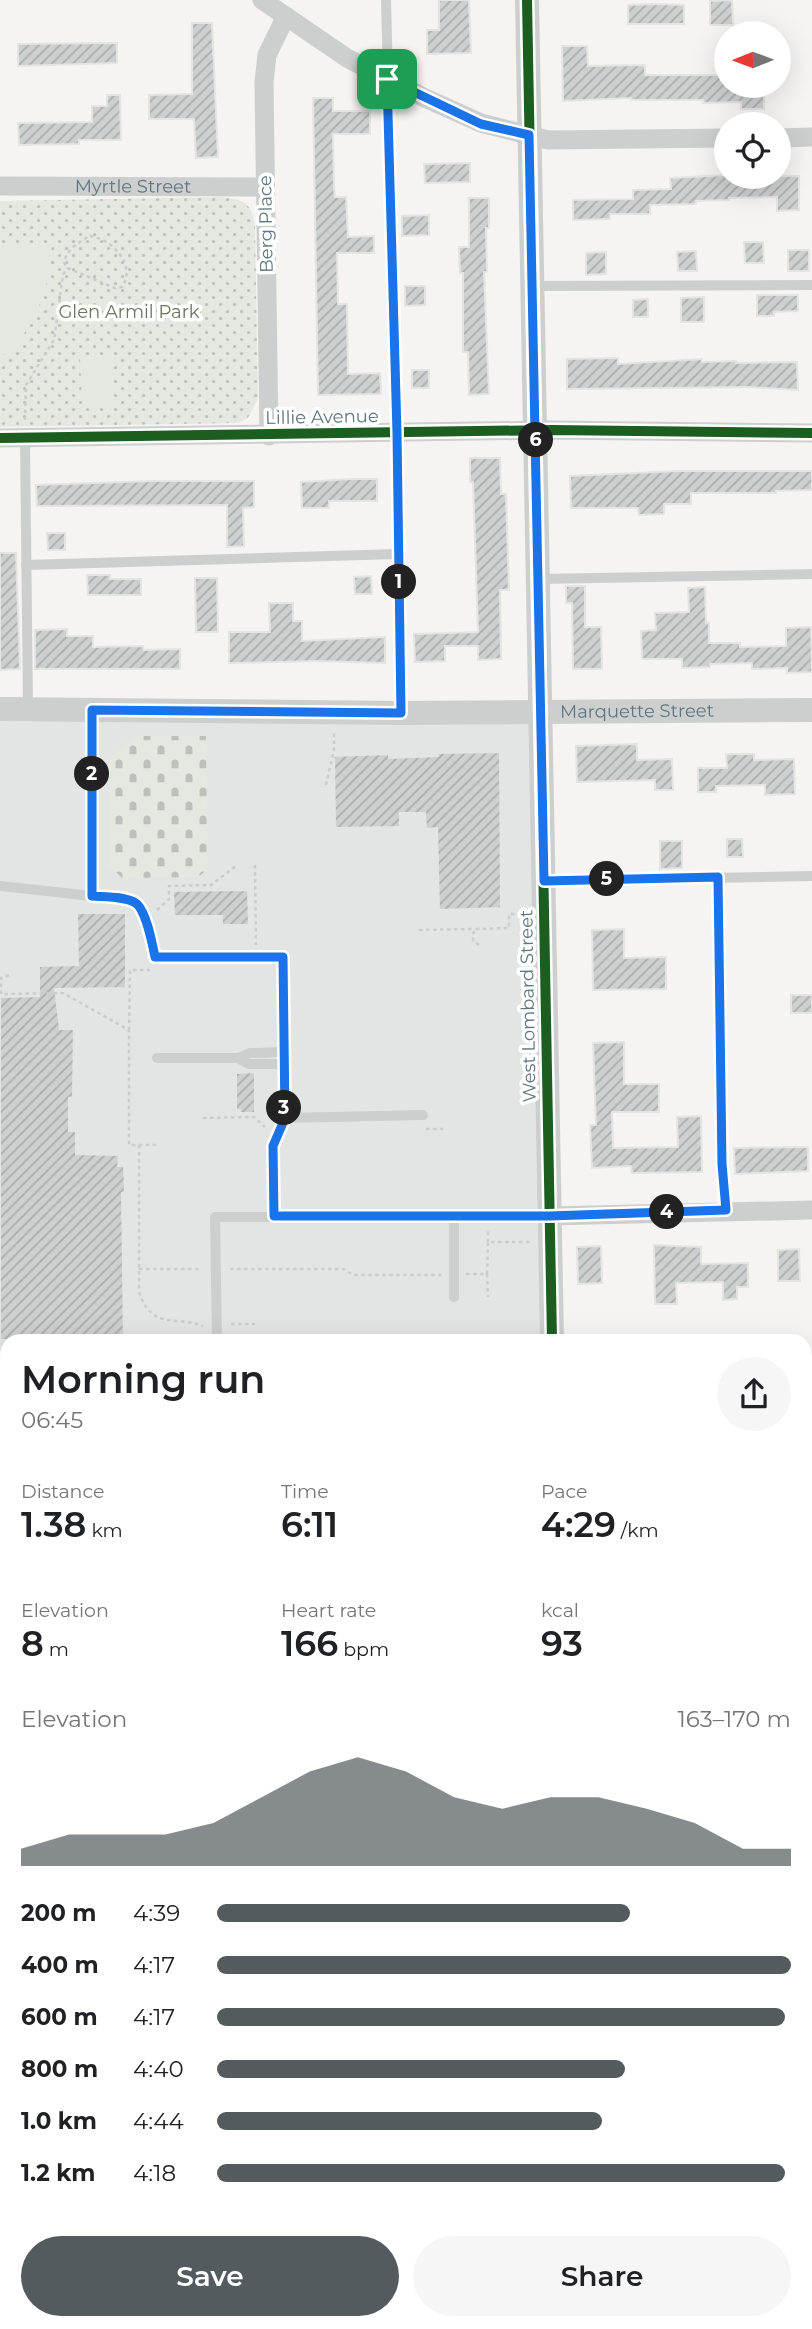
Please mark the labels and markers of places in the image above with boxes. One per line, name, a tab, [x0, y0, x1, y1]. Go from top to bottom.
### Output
pin	[357, 49, 417, 109]
pin: 6	[518, 422, 554, 458]
pin: 1	[382, 564, 416, 600]
pin: 2	[74, 756, 110, 792]
pin: 5	[590, 862, 624, 896]
pin: 3	[266, 1090, 302, 1126]
pin: 4	[650, 1194, 684, 1230]

